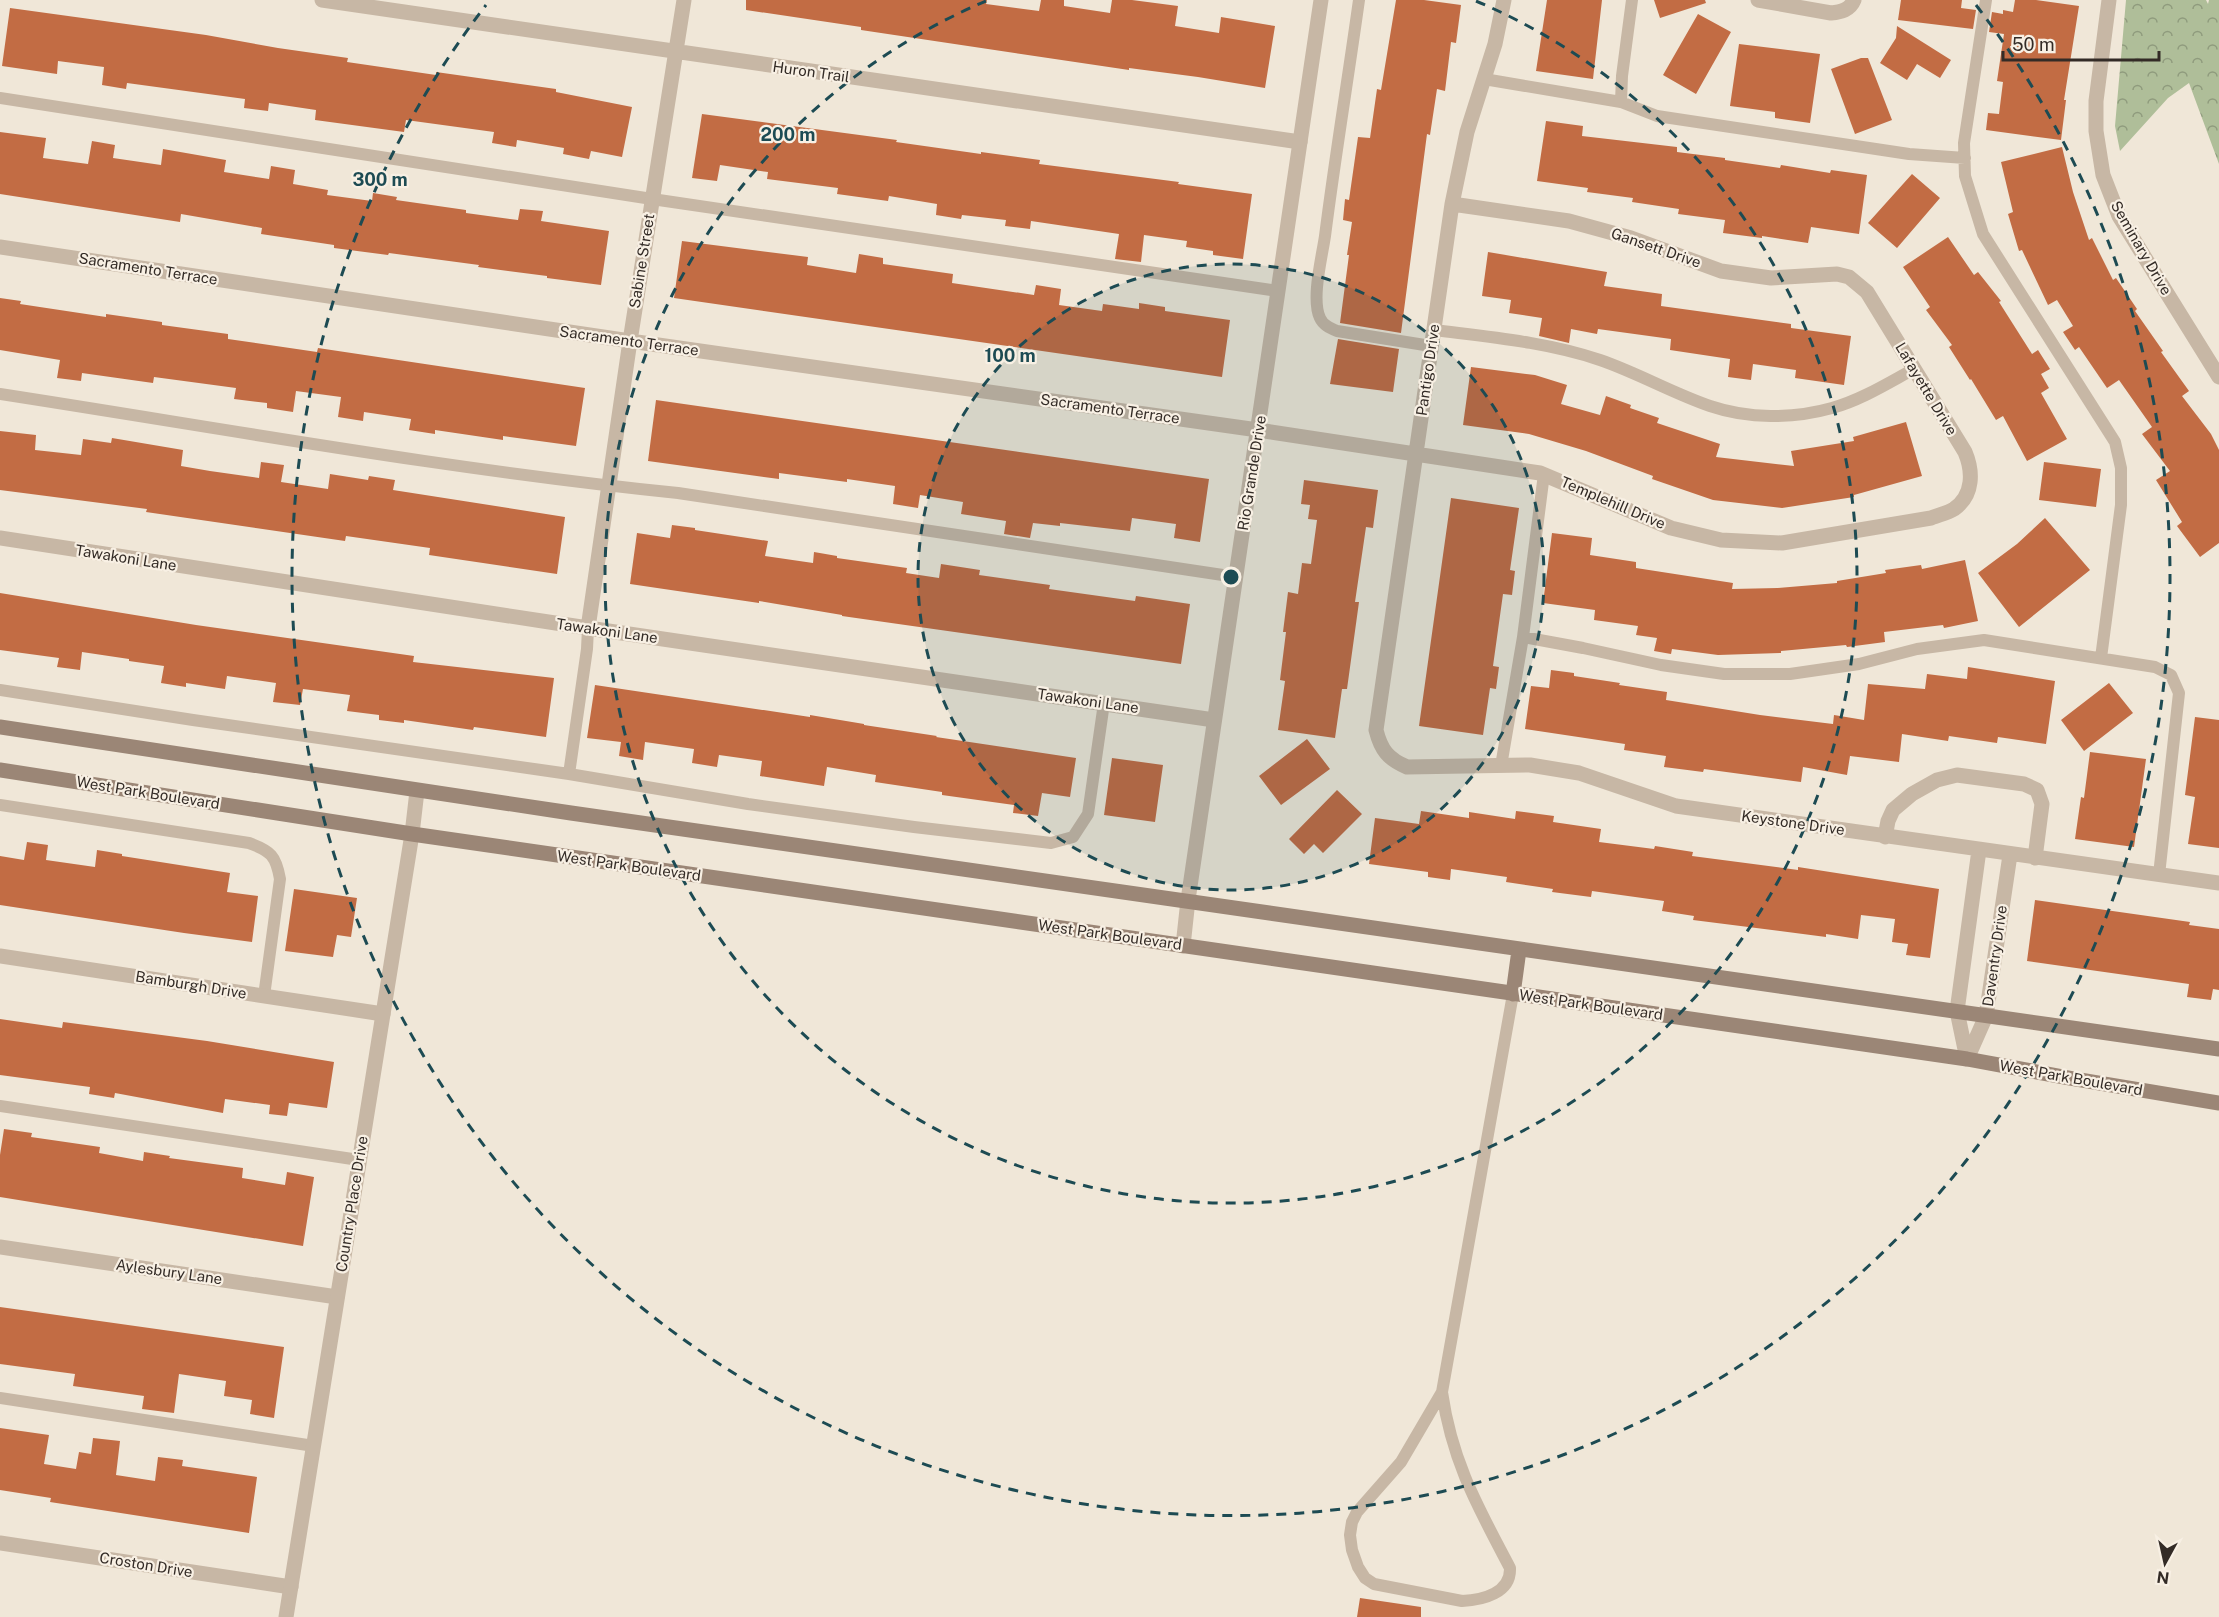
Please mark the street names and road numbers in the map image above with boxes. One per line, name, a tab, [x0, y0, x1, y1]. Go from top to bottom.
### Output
street label: Huron Trail	[772, 58, 851, 85]
street label: Seminary Drive	[2108, 198, 2175, 298]
street label: Sabine Street	[626, 212, 657, 309]
street label: Gansett Drive	[1609, 224, 1703, 271]
street label: Sacramento Terrace	[77, 249, 219, 288]
street label: Sacramento Terrace	[558, 322, 700, 359]
street label: Pantigo Drive	[1413, 323, 1442, 417]
street label: Lafayette Drive	[1892, 339, 1961, 438]
street label: Sacramento Terrace	[1039, 390, 1181, 427]
street label: Rio Grande Drive	[1234, 414, 1269, 532]
street label: Templehill Drive	[1558, 473, 1668, 532]
street label: Tawakoni Lane	[74, 541, 178, 574]
street label: Tawakoni Lane	[555, 615, 659, 646]
street label: Tawakoni Lane	[1036, 685, 1140, 716]
street label: West Park Boulevard	[75, 773, 221, 812]
street label: Keystone Drive	[1740, 807, 1846, 838]
street label: West Park Boulevard	[556, 847, 702, 884]
street label: Daventry Drive	[1979, 904, 2010, 1008]
street label: West Park Boulevard	[1037, 916, 1183, 953]
street label: Bamburgh Drive	[134, 967, 248, 1002]
street label: West Park Boulevard	[1518, 986, 1664, 1023]
street label: West Park Boulevard	[1998, 1057, 2144, 1098]
street label: Country Place Drive	[332, 1135, 371, 1273]
street label: Aylesbury Lane	[115, 1256, 223, 1287]
street label: Croston Drive	[98, 1549, 194, 1580]

